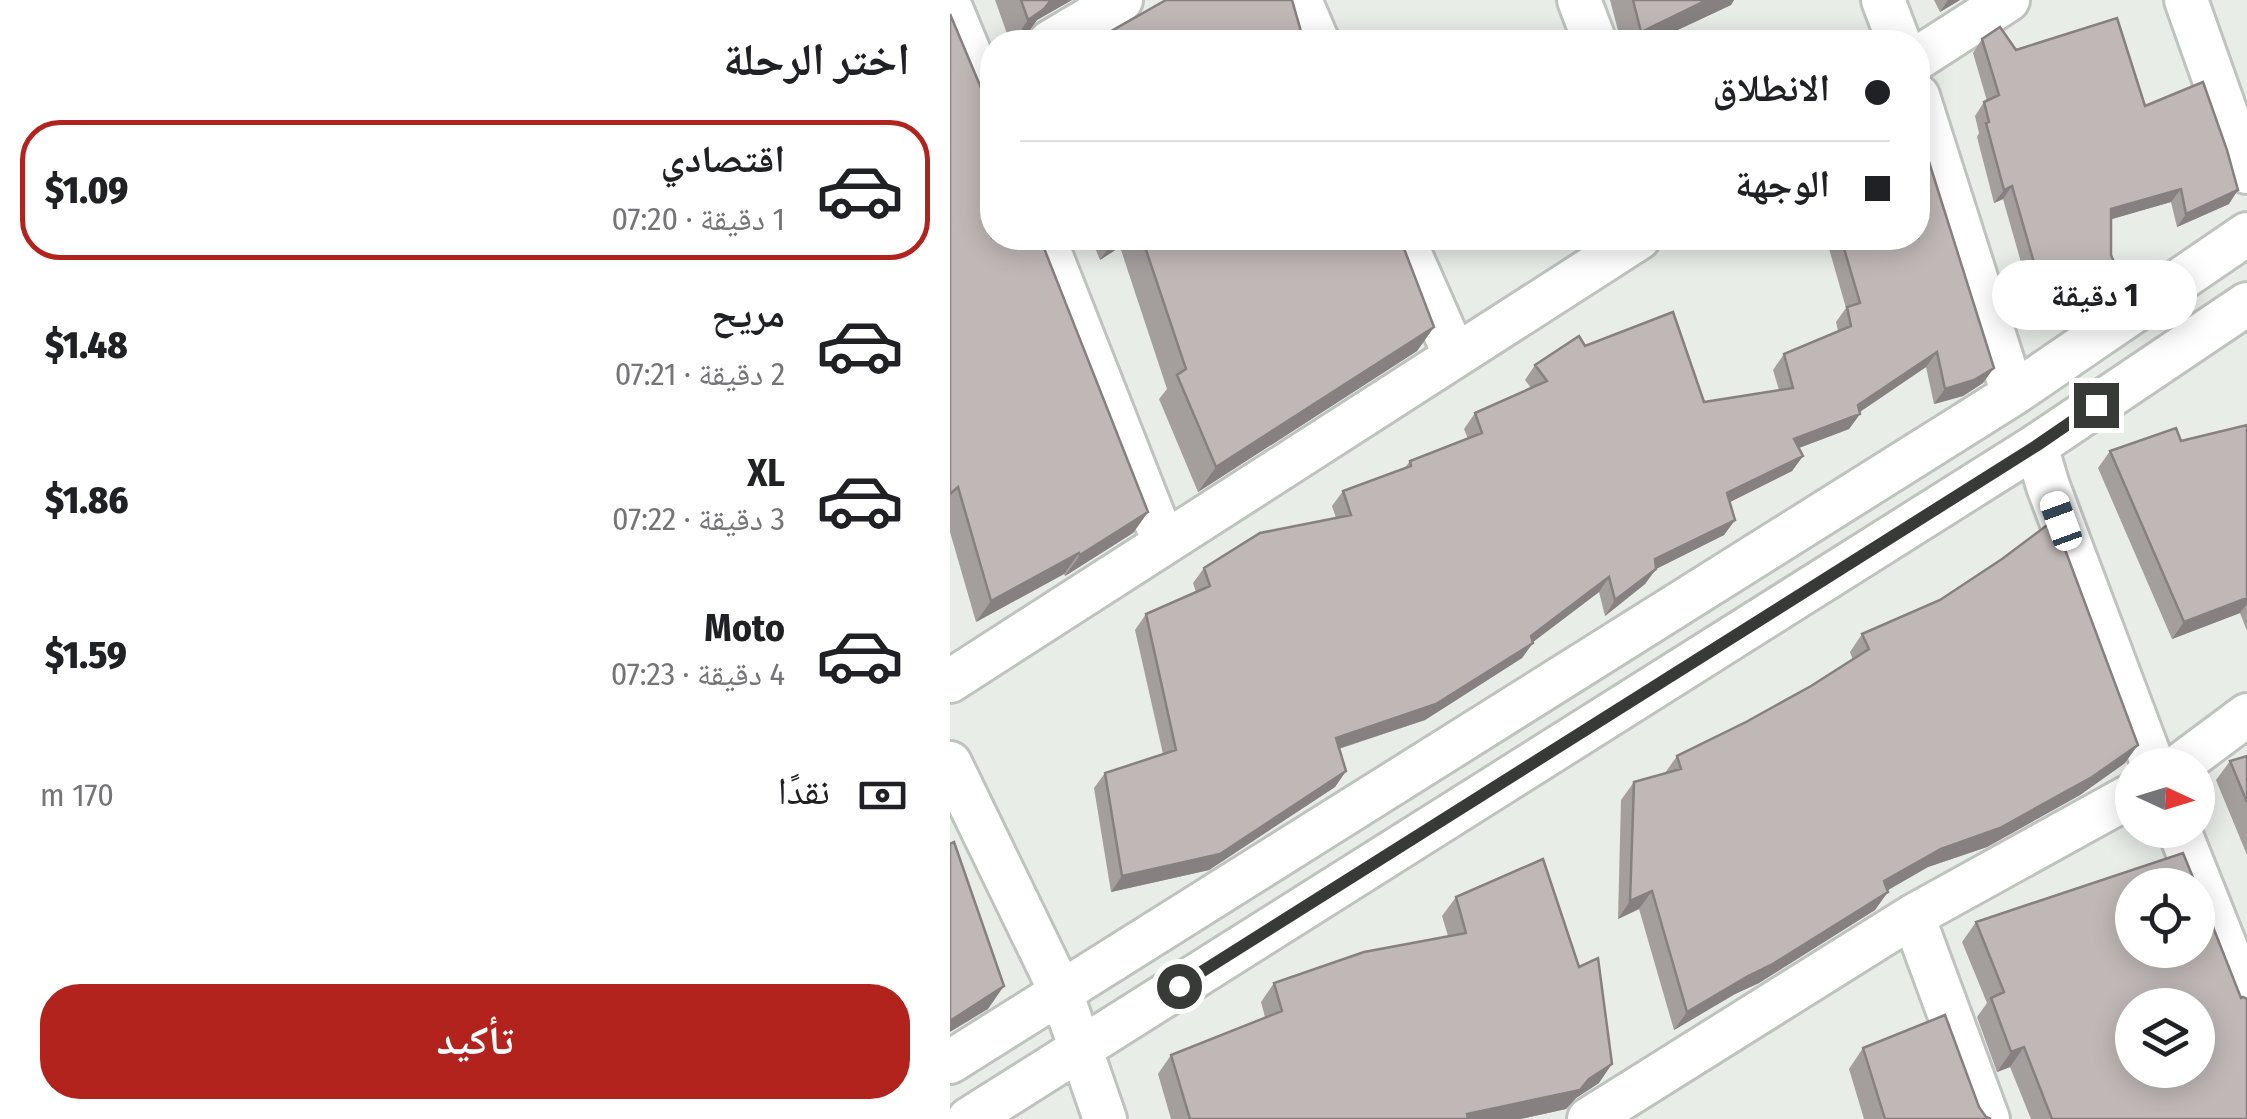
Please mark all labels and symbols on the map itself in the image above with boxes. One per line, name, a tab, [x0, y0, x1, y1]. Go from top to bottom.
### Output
callout: 1 دقيقة	[1994, 260, 2198, 330]
route end	[2074, 383, 2119, 428]
car	[2037, 488, 2085, 554]
north arrow	[2115, 748, 2215, 848]
route start	[1157, 964, 1202, 1009]

